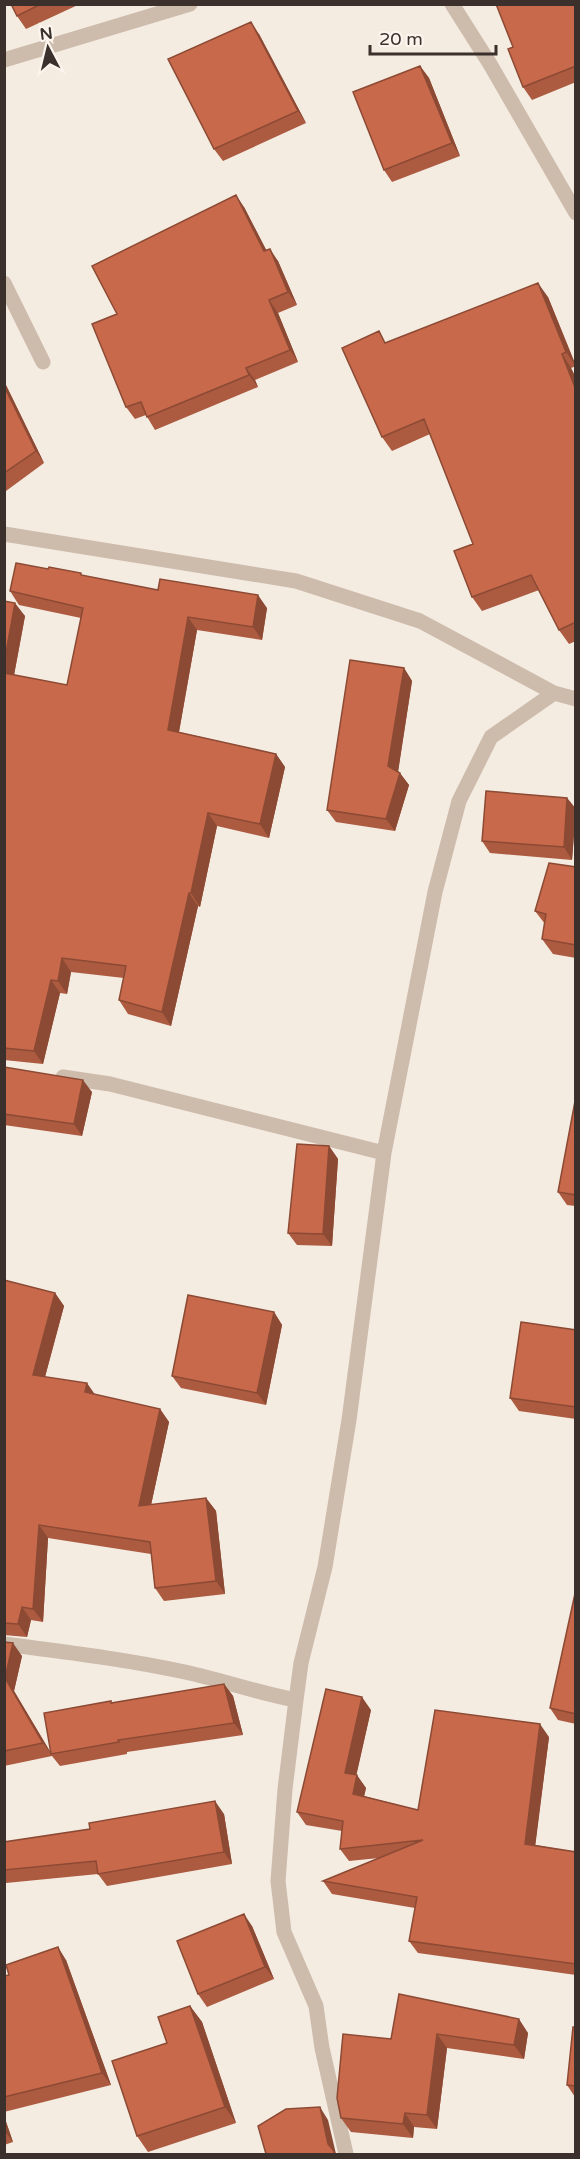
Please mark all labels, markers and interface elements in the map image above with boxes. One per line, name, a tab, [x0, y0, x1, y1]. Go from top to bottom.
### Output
north arrow	[18, 18, 78, 78]
scale bar	[370, 18, 496, 56]
text: N	[39, 23, 54, 45]
text: 20 m	[379, 28, 423, 50]

